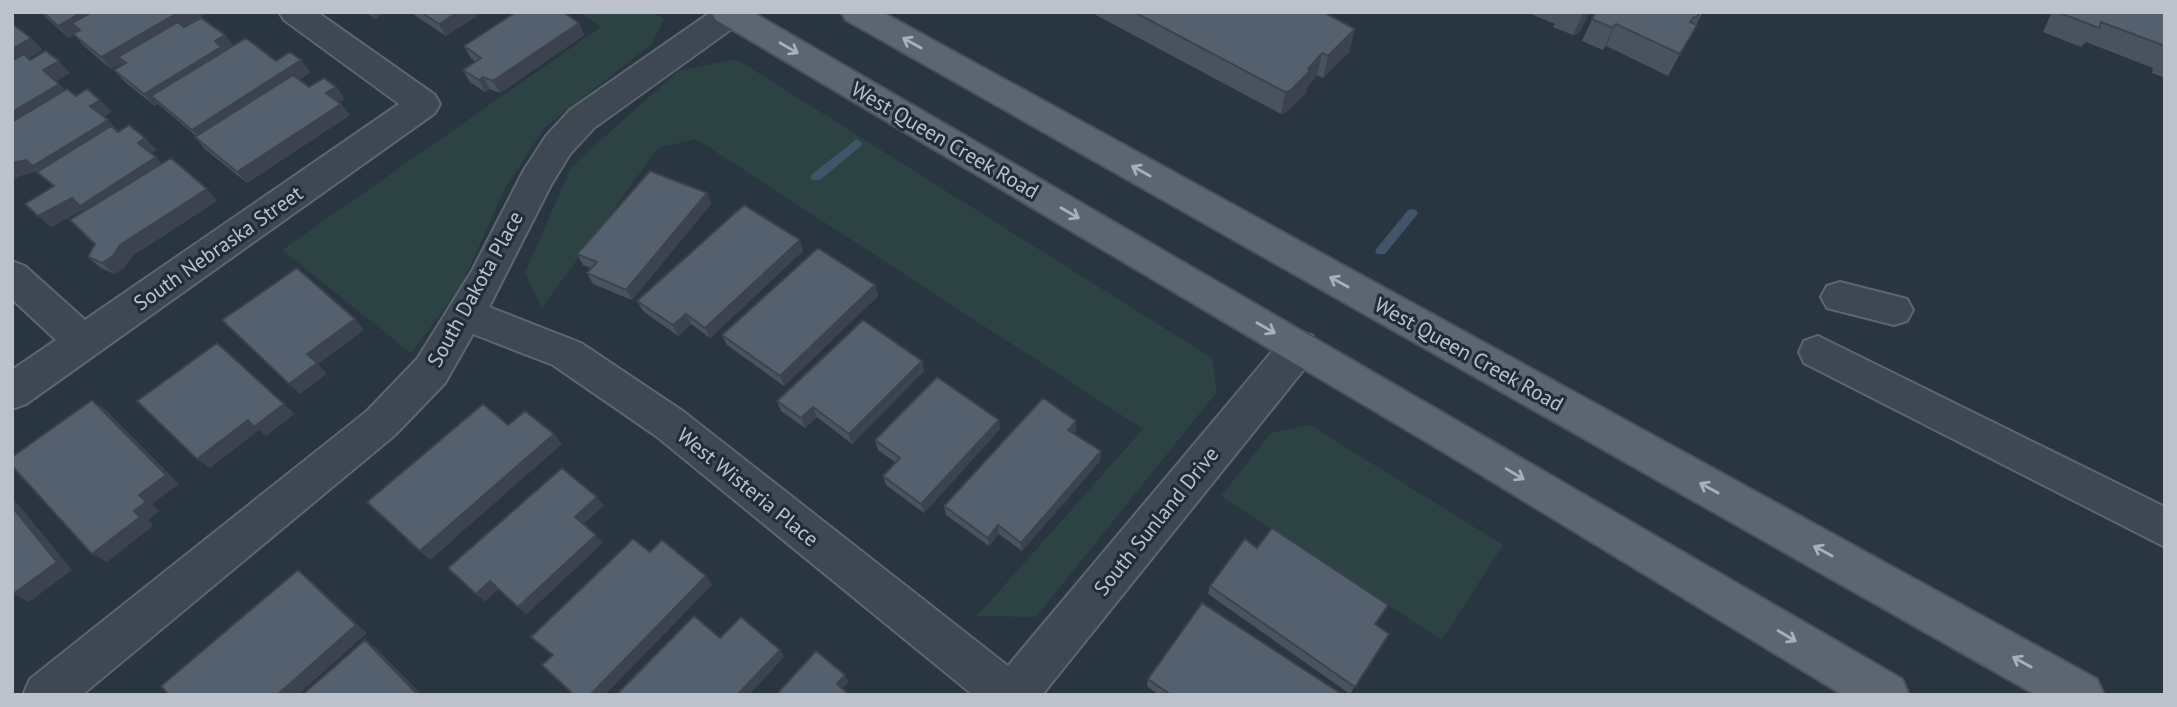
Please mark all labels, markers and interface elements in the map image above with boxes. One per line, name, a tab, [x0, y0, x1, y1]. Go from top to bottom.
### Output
one-way arrow	[902, 36, 922, 50]
one-way arrow	[779, 42, 799, 56]
street label: West Queen Creek Road	[846, 75, 1044, 205]
one-way arrow	[1131, 164, 1151, 178]
street label: South Nebraska Street	[128, 180, 308, 316]
street label: South Dakota Place	[421, 206, 529, 372]
one-way arrow	[1059, 207, 1080, 220]
one-way arrow	[1330, 275, 1350, 289]
street label: West Queen Creek Road	[1370, 291, 1568, 417]
one-way arrow	[1256, 321, 1276, 335]
street label: West Wisteria Place	[672, 422, 824, 552]
street label: South Sunland Drive	[1088, 441, 1224, 601]
one-way arrow	[1504, 468, 1525, 481]
one-way arrow	[1700, 481, 1720, 495]
one-way arrow	[1813, 544, 1834, 557]
one-way arrow	[1776, 629, 1796, 643]
one-way arrow	[2012, 655, 2032, 669]

